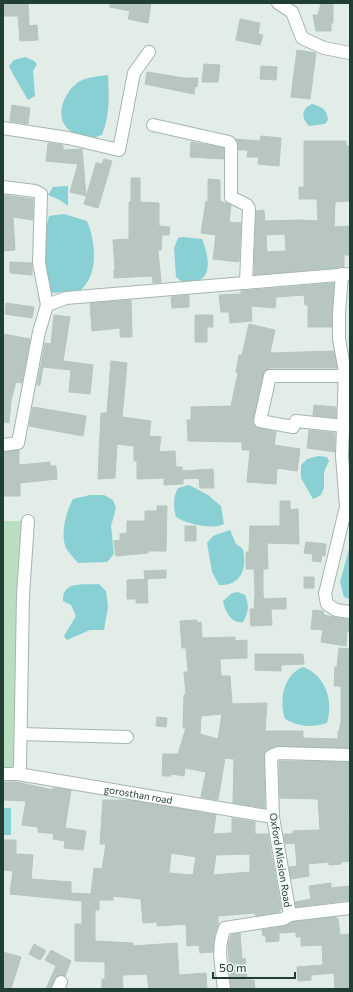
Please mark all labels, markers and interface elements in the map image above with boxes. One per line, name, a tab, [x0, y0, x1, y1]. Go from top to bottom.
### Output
street label: gorosthan road	[103, 783, 174, 806]
street label: Oxford Mission Road	[268, 812, 294, 908]
scale bar	[213, 954, 295, 980]
text: 50 m	[219, 960, 247, 974]

